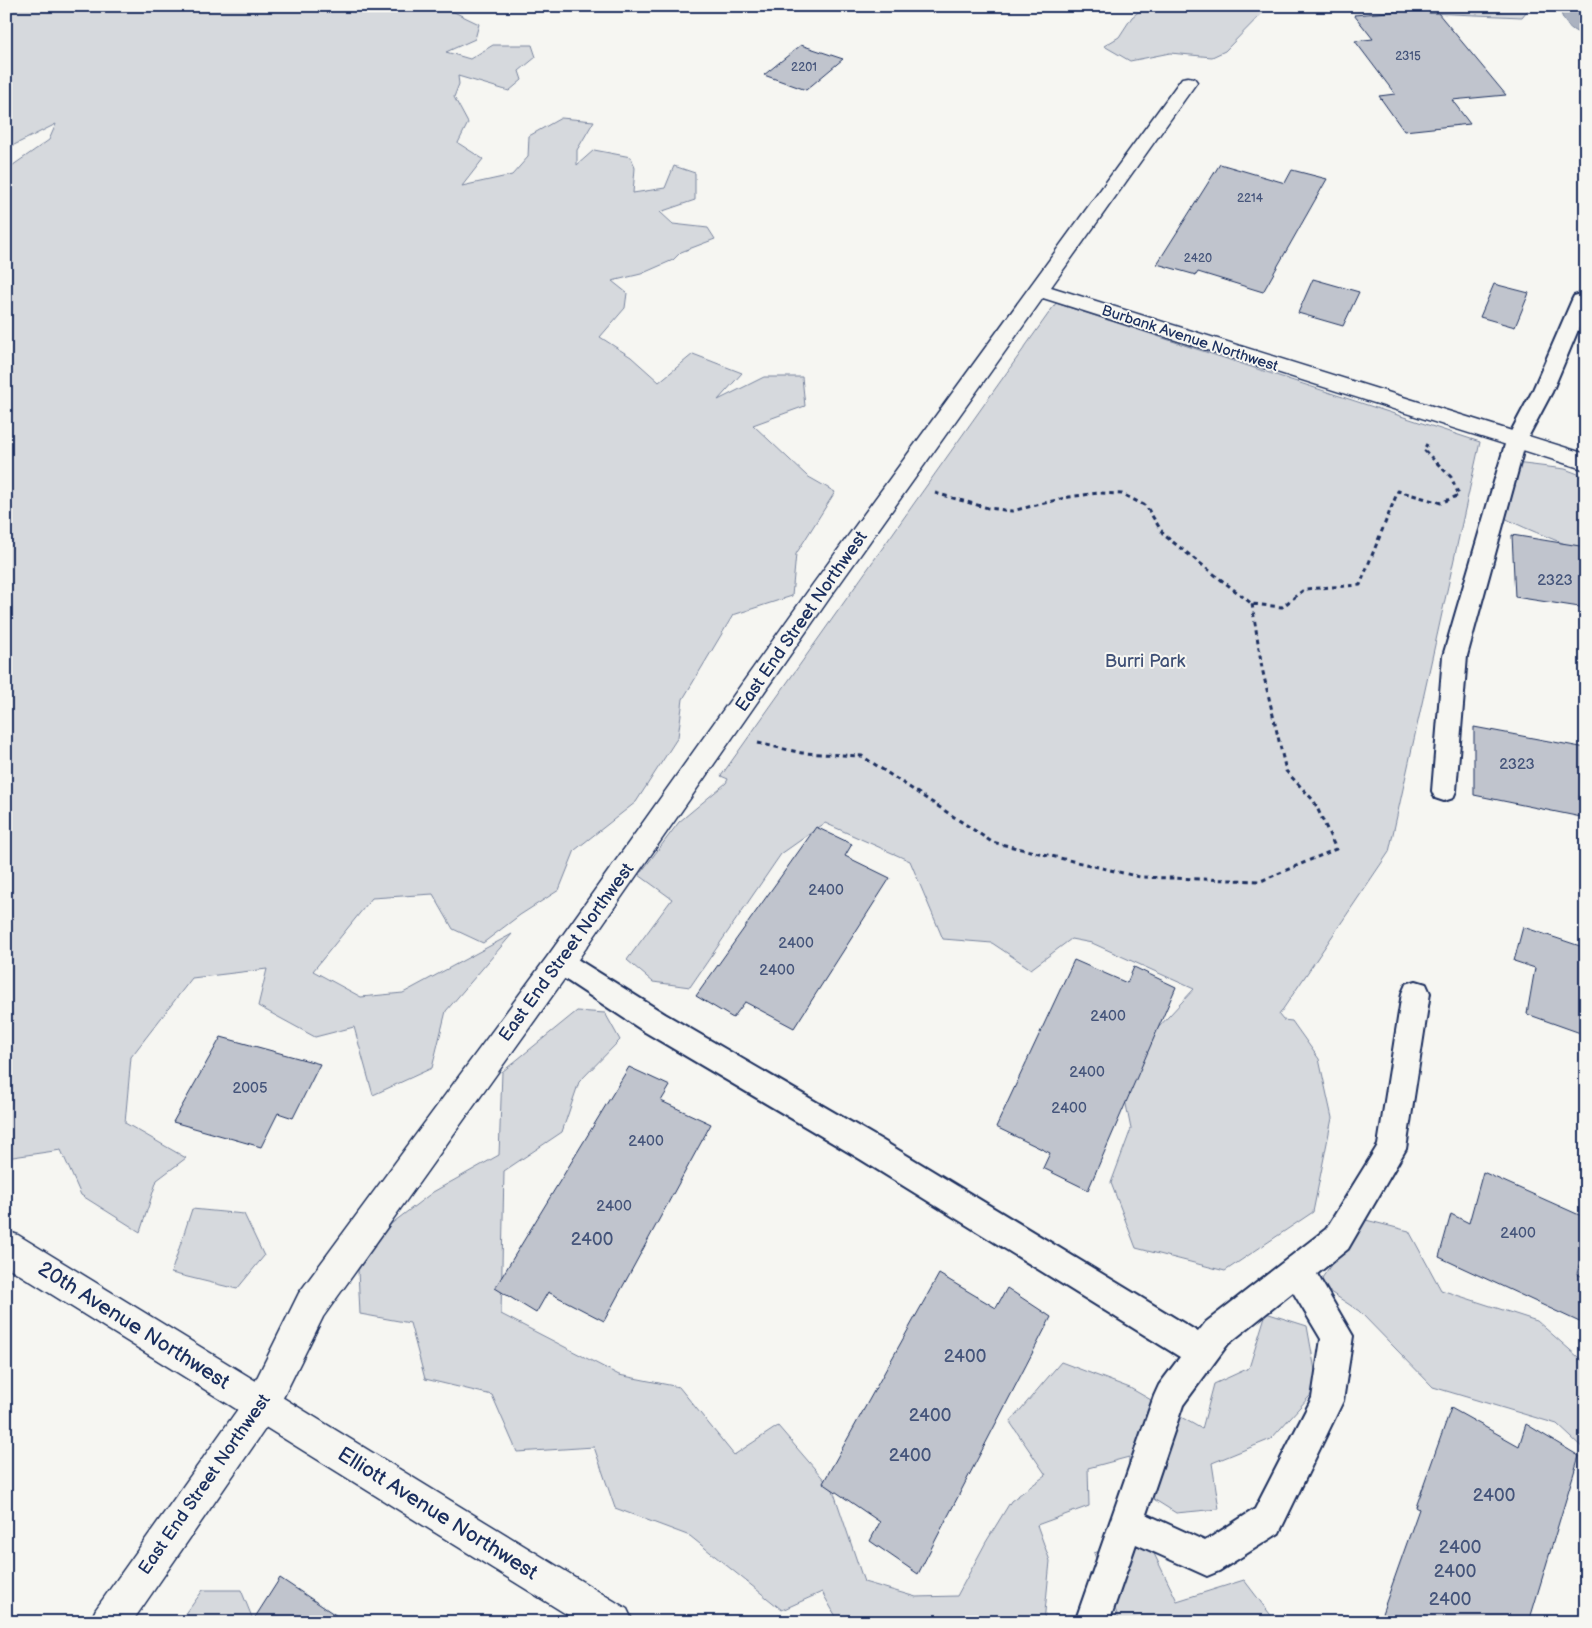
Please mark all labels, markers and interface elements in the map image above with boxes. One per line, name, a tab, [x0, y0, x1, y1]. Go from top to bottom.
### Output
house number: 2315	[1395, 49, 1421, 64]
house number: 2201	[791, 60, 817, 75]
house number: 2214	[1237, 191, 1264, 206]
house number: 2420	[1184, 251, 1212, 266]
street label: Burbank Avenue Northwest	[1099, 301, 1281, 376]
street label: East End Street Northwest	[731, 527, 872, 716]
house number: 2323	[1537, 571, 1573, 590]
park label: Burri Park	[1105, 651, 1185, 672]
house number: 2323	[1499, 755, 1535, 774]
street label: East End Street Northwest	[495, 859, 638, 1046]
house number: 2400	[808, 881, 844, 900]
house number: 2400	[778, 934, 814, 953]
house number: 2400	[759, 961, 795, 980]
house number: 2400	[1090, 1007, 1126, 1026]
house number: 2400	[1069, 1063, 1105, 1082]
house number: 2005	[232, 1079, 268, 1098]
house number: 2400	[1051, 1099, 1087, 1118]
house number: 2400	[628, 1132, 664, 1151]
house number: 2400	[596, 1197, 632, 1216]
house number: 2400	[1500, 1224, 1536, 1243]
house number: 2400	[571, 1229, 613, 1250]
street label: 20th Avenue Northwest	[33, 1256, 235, 1395]
house number: 2400	[944, 1346, 986, 1367]
street label: East End Street Northwest	[134, 1390, 275, 1579]
house number: 2400	[909, 1405, 951, 1426]
street label: Elliott Avenue Northwest	[333, 1442, 543, 1586]
house number: 2400	[889, 1445, 931, 1466]
house number: 2400	[1473, 1485, 1515, 1506]
house number: 2400	[1439, 1537, 1481, 1558]
house number: 2400	[1434, 1561, 1476, 1582]
house number: 2400	[1429, 1589, 1471, 1610]

